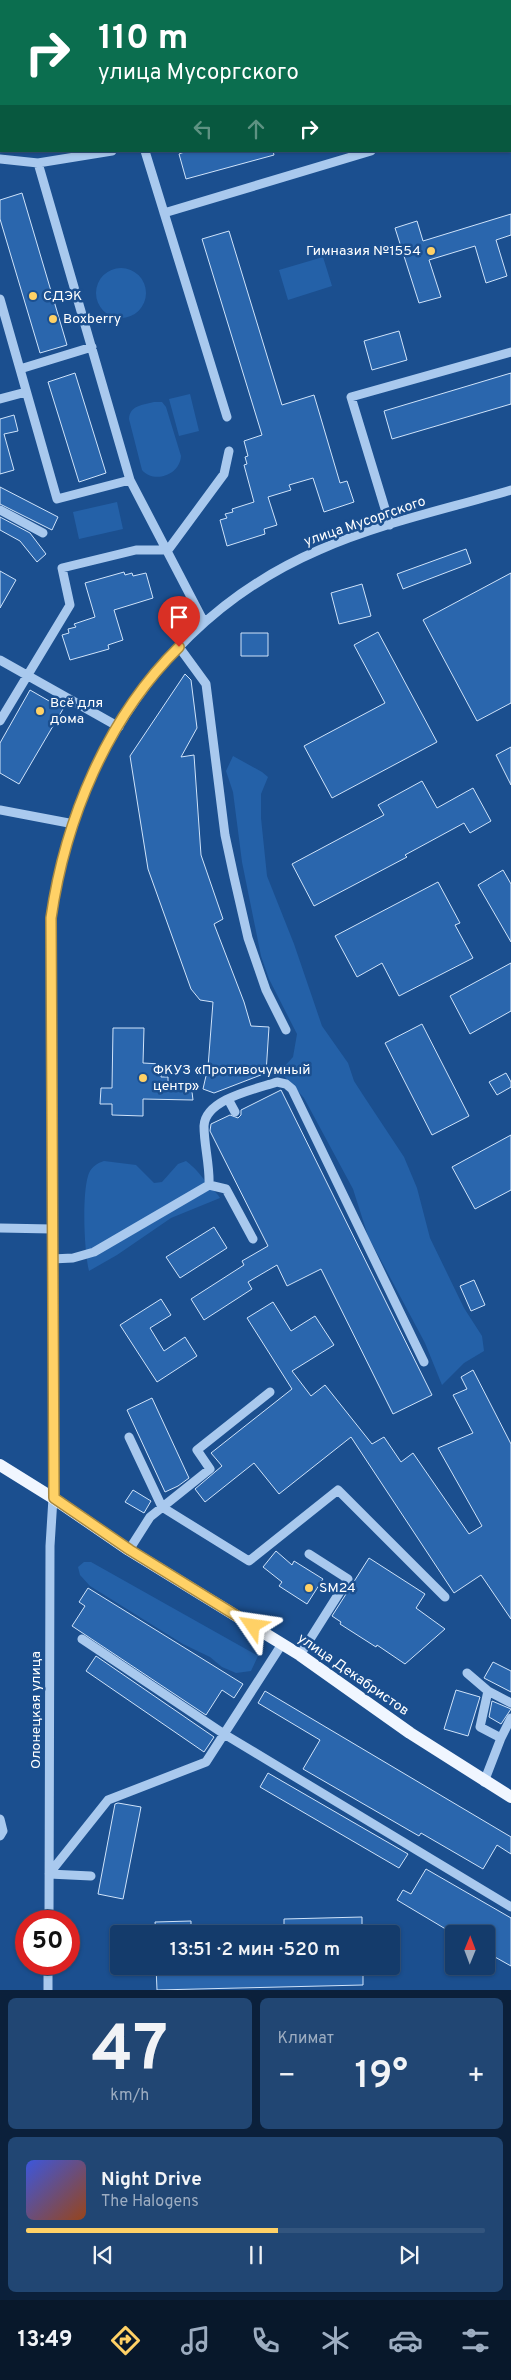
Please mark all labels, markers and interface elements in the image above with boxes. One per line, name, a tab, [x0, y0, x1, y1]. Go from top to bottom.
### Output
text: 110 m	[98, 17, 188, 61]
icon: right	[15, 20, 80, 85]
text: улица Мусоргского	[98, 60, 299, 87]
icon: left	[189, 115, 217, 143]
icon: ahead	[242, 115, 270, 143]
icon: right	[295, 115, 323, 143]
place label: Гимназия №1554	[306, 243, 421, 260]
marker: Гимназия №1554	[425, 245, 437, 257]
place label: СДЭК	[43, 288, 82, 305]
marker: СДЭК	[27, 290, 39, 302]
place label: Boxberry	[63, 311, 121, 328]
marker: Boxberry	[47, 313, 59, 325]
street label: улица Мусоргского	[302, 493, 428, 551]
pin	[158, 596, 200, 647]
icon: arrive	[165, 603, 193, 631]
place label: Всё для дома	[50, 695, 103, 728]
marker: Всё для дома	[34, 705, 46, 717]
place label: ФКУЗ «Противочумный центр»	[153, 1062, 310, 1095]
marker: ФКУЗ «Противочумный центр»	[137, 1072, 149, 1084]
place label: SM24	[319, 1580, 356, 1597]
marker: SM24	[303, 1582, 315, 1594]
position arrow	[226, 1599, 278, 1651]
street label: улица Декабристов	[294, 1630, 412, 1720]
street label: Олонецкая улица	[28, 1651, 45, 1769]
speed limit sign: 50	[15, 1910, 80, 1975]
north arrow	[445, 1925, 495, 1975]
map controls	[445, 1925, 495, 1975]
text: 13:51 · 2 мин · 520 m	[170, 1938, 340, 1962]
text: 47	[91, 2012, 168, 2094]
text: Климат	[278, 2029, 334, 2049]
text: 19°	[354, 2053, 408, 2102]
text: −	[278, 2059, 296, 2095]
text: +	[467, 2059, 485, 2095]
text: km/h	[110, 2086, 149, 2106]
text: Night Drive	[101, 2168, 202, 2192]
text: The Halogens	[101, 2192, 199, 2212]
icon: previous	[89, 2241, 117, 2269]
icon: pause	[242, 2241, 270, 2269]
icon: next	[395, 2241, 423, 2269]
icon: directions	[108, 2323, 143, 2358]
icon: music	[178, 2323, 213, 2358]
icon: phone	[248, 2323, 283, 2358]
icon: climate	[318, 2323, 353, 2358]
icon: car	[388, 2323, 423, 2358]
icon: filters	[458, 2323, 493, 2358]
text: 13:49	[18, 2327, 73, 2354]

